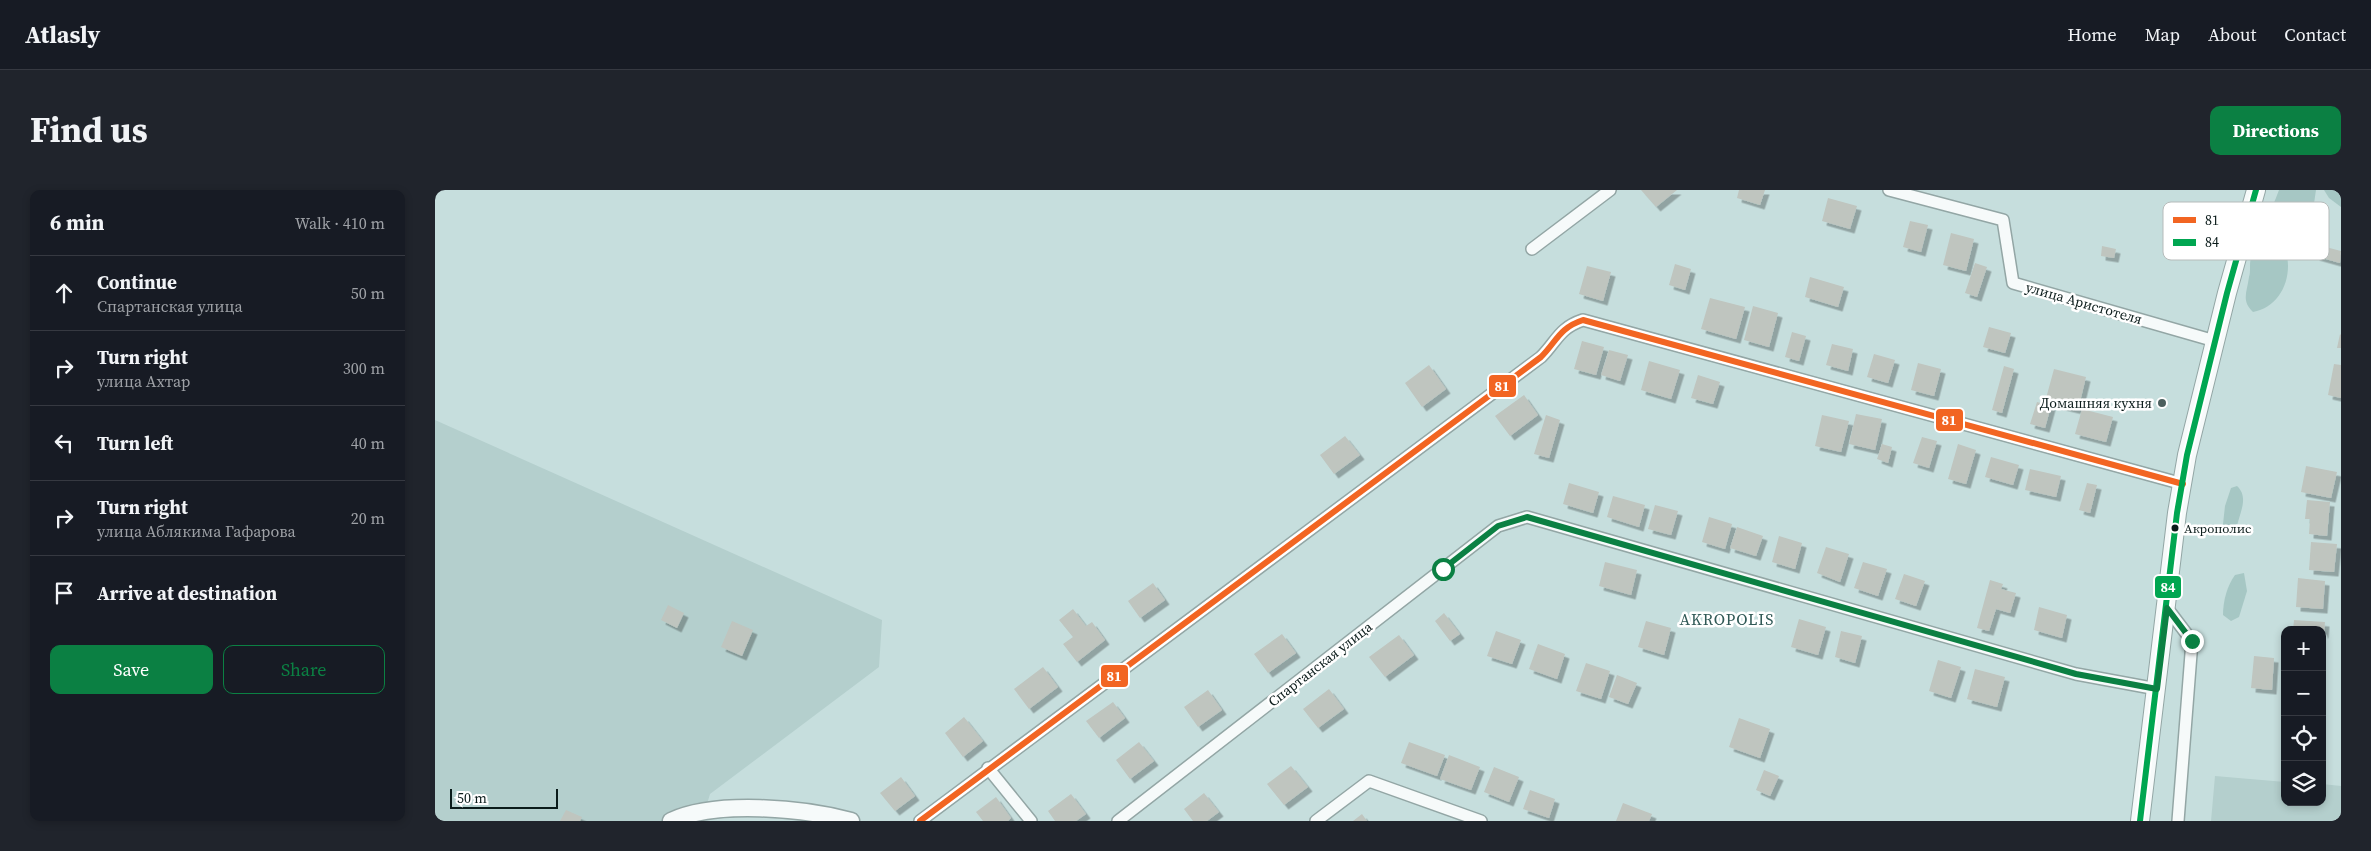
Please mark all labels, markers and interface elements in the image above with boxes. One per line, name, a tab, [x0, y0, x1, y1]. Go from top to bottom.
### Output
text: Atlasly	[25, 18, 100, 51]
text: Home	[2068, 22, 2117, 47]
text: Map	[2145, 22, 2180, 47]
text: About	[2208, 22, 2256, 47]
text: Contact	[2284, 22, 2346, 47]
text: Find us	[30, 106, 148, 154]
button: Directions	[2210, 106, 2341, 155]
legend	[2163, 202, 2329, 260]
text: 6 min	[50, 208, 105, 237]
text: 81	[2205, 210, 2219, 230]
text: Walk · 410 m	[295, 212, 385, 234]
text: 84	[2205, 232, 2219, 252]
text: Continue	[97, 269, 177, 295]
street label: улица Аристотеля	[2023, 277, 2145, 329]
icon: ahead	[50, 279, 78, 307]
text: 50 m	[351, 282, 385, 304]
text: Спартанская улица	[97, 295, 243, 317]
text: Turn right	[97, 344, 188, 370]
icon: right	[50, 354, 78, 382]
text: 300 m	[343, 357, 385, 379]
text: улица Ахтар	[97, 370, 190, 392]
line badge: 81	[1488, 374, 1517, 398]
text: 81	[1494, 376, 1510, 396]
place label: Домашняя кухня	[2040, 393, 2152, 413]
marker: Домашняя кухня	[2156, 397, 2168, 409]
line badge: 81	[1935, 408, 1964, 432]
text: 81	[1941, 410, 1957, 430]
icon: left	[50, 429, 78, 457]
text: Turn left	[97, 430, 173, 456]
text: 40 m	[351, 432, 385, 454]
text: Turn right	[97, 494, 188, 520]
icon: right	[50, 504, 78, 532]
text: 20 m	[351, 507, 385, 529]
text: улица Аблякима Гафарова	[97, 520, 296, 542]
place label: Акрополис	[2184, 520, 2251, 537]
marker: Акрополис	[2170, 523, 2180, 533]
route start	[1432, 558, 1455, 581]
line badge: 84	[2154, 575, 2182, 599]
text: 84	[2160, 577, 2176, 597]
icon: arrive	[50, 579, 78, 607]
text: Arrive at destination	[97, 580, 277, 606]
district label: AKROPOLIS	[1680, 608, 1774, 630]
street label: Спартанская улица	[1264, 616, 1377, 711]
map controls	[2281, 626, 2326, 806]
button: +	[2281, 626, 2326, 671]
route end	[2181, 630, 2204, 653]
button: Save	[50, 645, 213, 694]
button: Share	[223, 645, 385, 694]
line badge: 81	[1100, 664, 1129, 688]
text: 81	[1106, 666, 1122, 686]
button: −	[2281, 671, 2326, 716]
button: locate	[2281, 716, 2326, 761]
button: layers	[2281, 761, 2326, 806]
scale bar	[450, 786, 557, 809]
text: 50 m	[457, 788, 487, 808]

